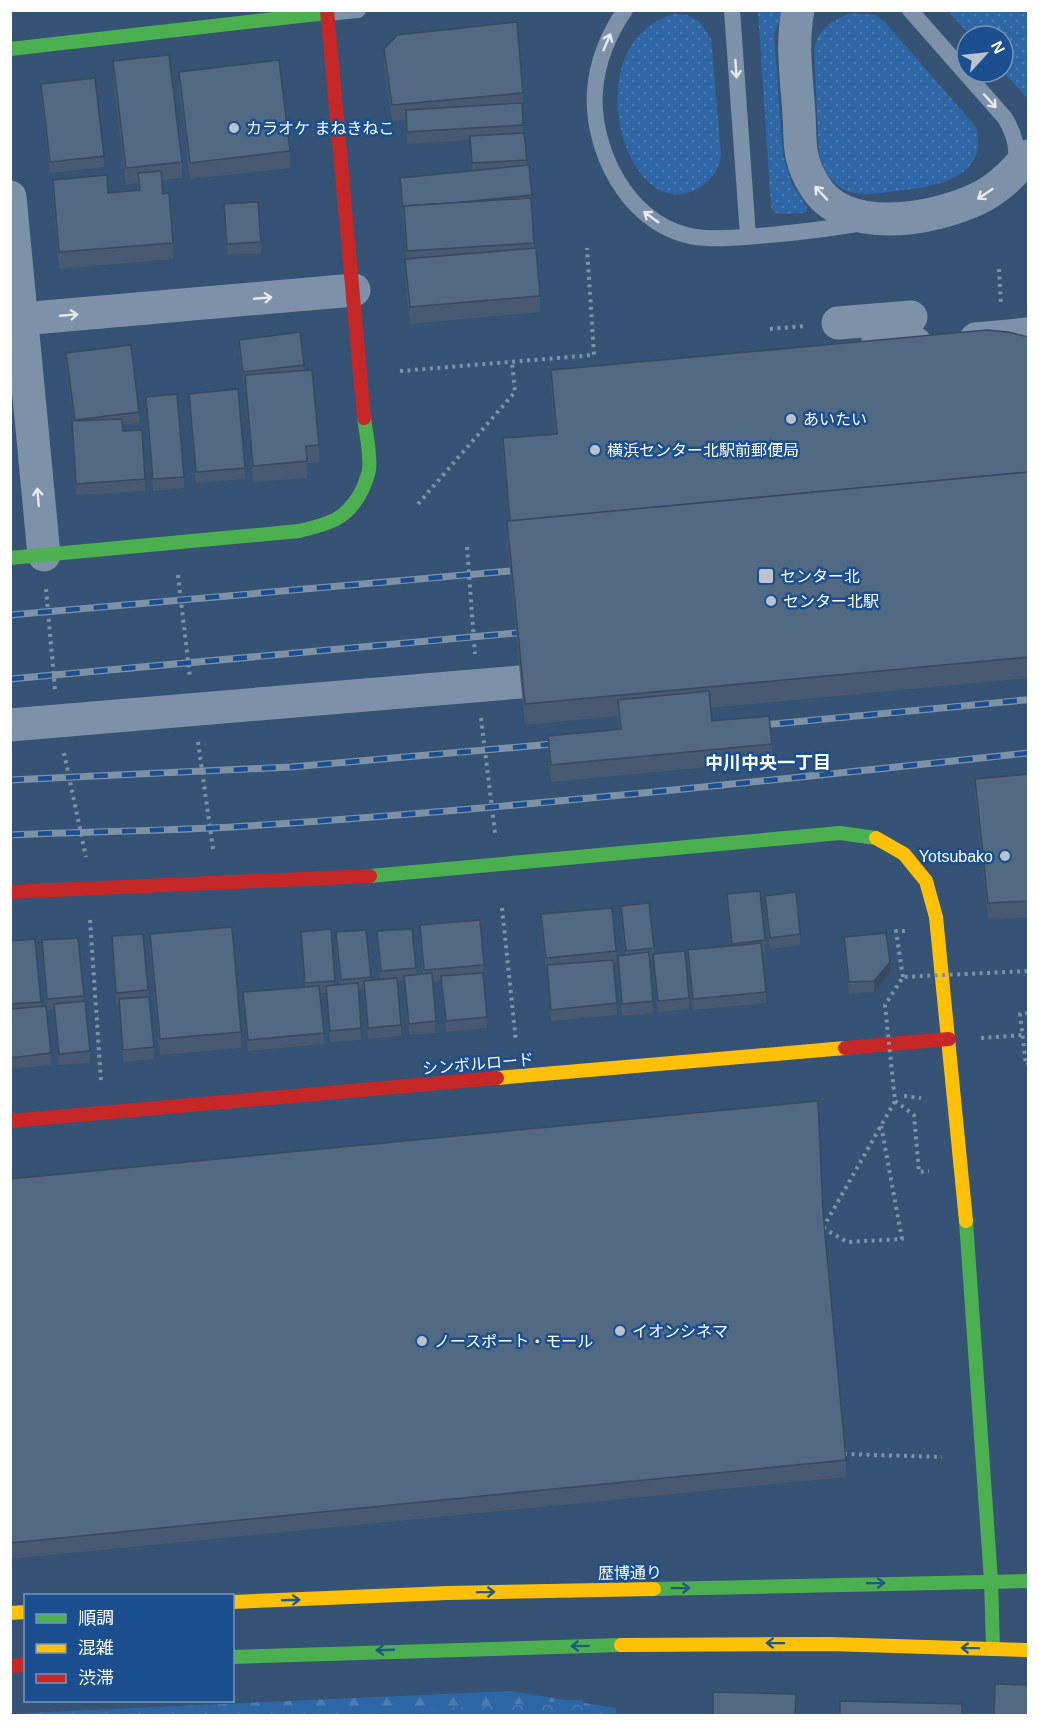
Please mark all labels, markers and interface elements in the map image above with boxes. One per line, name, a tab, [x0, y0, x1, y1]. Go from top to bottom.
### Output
north arrow	[955, 24, 1015, 84]
one-way arrow	[602, 33, 613, 51]
text: N	[988, 38, 1008, 56]
one-way arrow	[731, 58, 742, 78]
one-way arrow	[983, 94, 997, 109]
place label: カラオケ まねきねこ	[246, 120, 394, 137]
marker: カラオケ まねきねこ	[227, 121, 241, 135]
one-way arrow	[814, 185, 828, 200]
one-way arrow	[977, 188, 994, 200]
one-way arrow	[643, 211, 659, 224]
one-way arrow	[253, 292, 272, 303]
one-way arrow	[58, 309, 78, 320]
place label: あいたい	[803, 411, 867, 428]
marker: あいたい	[784, 412, 798, 426]
place label: 横浜センター北駅前郵便局	[607, 442, 799, 459]
marker: 横浜センター北駅前郵便局	[588, 443, 602, 457]
one-way arrow	[32, 487, 43, 507]
marker: センター北	[757, 567, 775, 585]
place label: センター北	[780, 568, 860, 585]
place label: センター北駅	[783, 593, 879, 610]
marker: センター北駅	[764, 594, 778, 608]
district label: 中川中央一丁目	[705, 753, 831, 773]
place label: Yotsubako	[919, 848, 993, 865]
marker: Yotsubako	[998, 849, 1012, 863]
street label: シンボルロード	[421, 1051, 535, 1077]
place label: イオンシネマ	[632, 1323, 728, 1340]
marker: イオンシネマ	[613, 1324, 627, 1338]
place label: ノースポート・モール	[434, 1333, 593, 1350]
marker: ノースポート・モール	[415, 1334, 429, 1348]
street label: 歴博通り	[598, 1564, 662, 1582]
one-way arrow	[865, 1577, 885, 1589]
one-way arrow	[670, 1582, 690, 1594]
one-way arrow	[475, 1586, 495, 1598]
legend	[24, 1594, 234, 1702]
one-way arrow	[280, 1594, 300, 1605]
text: 順調	[78, 1608, 114, 1628]
text: 混雑	[78, 1638, 114, 1658]
one-way arrow	[766, 1638, 786, 1649]
one-way arrow	[571, 1640, 591, 1652]
one-way arrow	[961, 1642, 981, 1654]
one-way arrow	[376, 1645, 396, 1656]
text: 渋滞	[78, 1668, 114, 1688]

